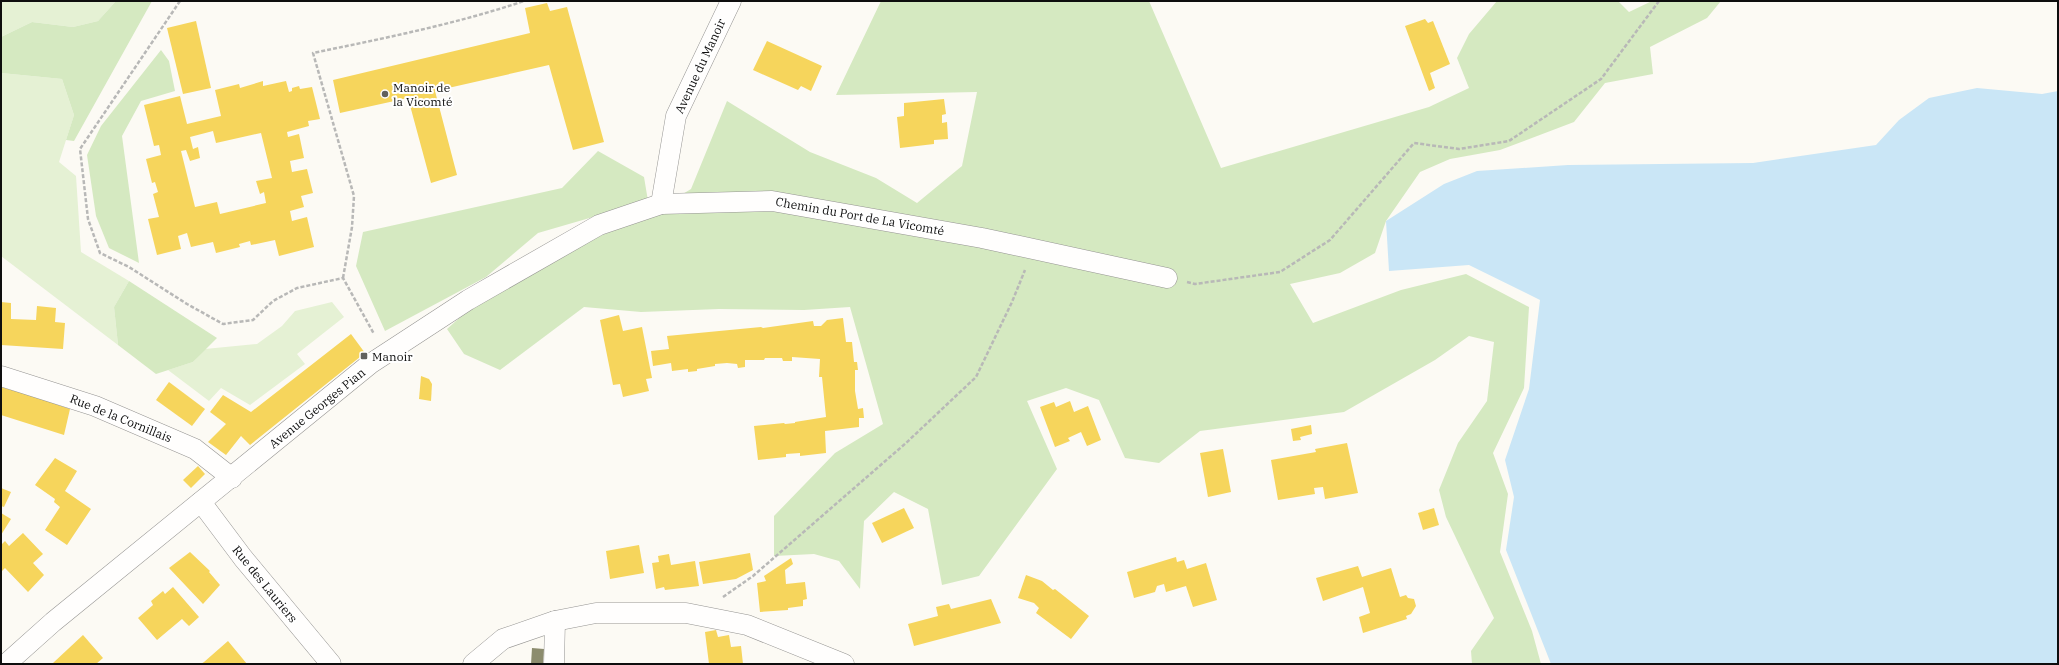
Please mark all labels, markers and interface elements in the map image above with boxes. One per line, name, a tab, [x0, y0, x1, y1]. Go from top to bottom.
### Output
street label: Avenue du Manoir	[671, 16, 729, 116]
place label: Manoir de la Vicomté	[393, 80, 452, 109]
marker: Manoir de la Vicomté	[380, 89, 390, 99]
street label: Chemin du Port de La Vicomté	[775, 194, 945, 238]
place label: Manoir	[372, 349, 413, 364]
marker: Manoir	[359, 351, 369, 361]
street label: Avenue Georges Pian	[266, 364, 368, 451]
street label: Rue de la Cornillais	[68, 391, 174, 445]
street label: Rue des Lauriers	[229, 542, 301, 626]

